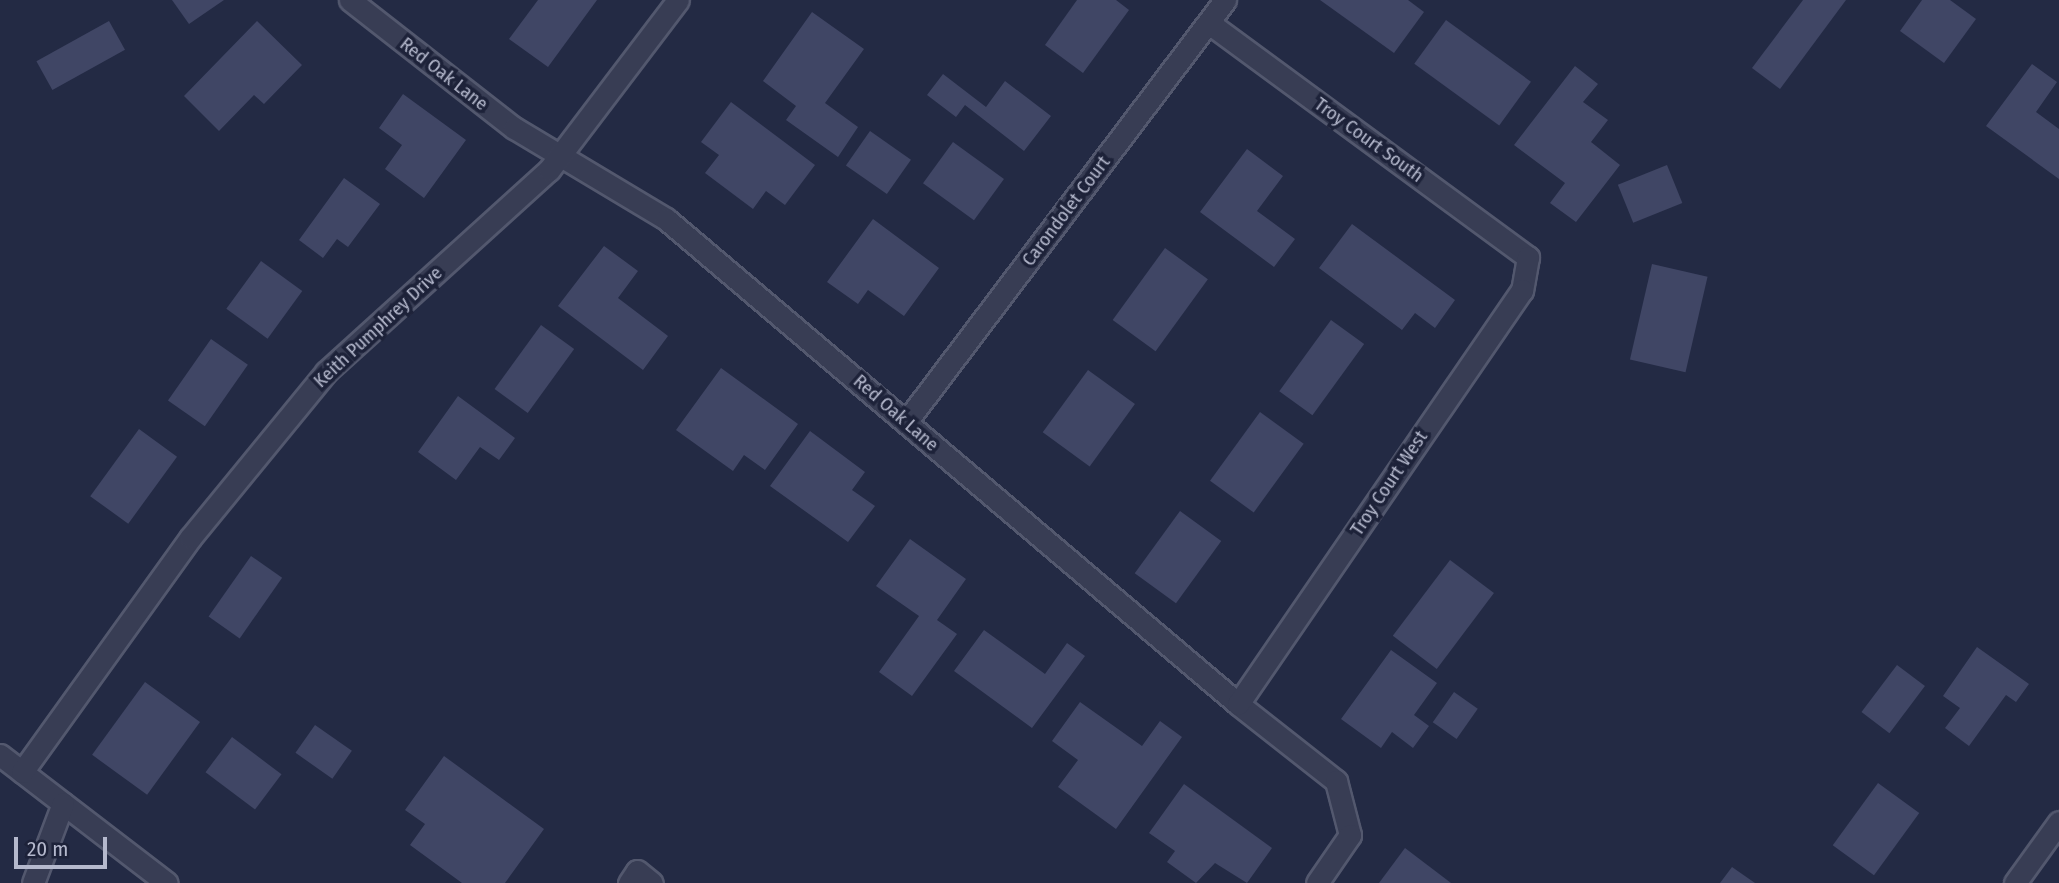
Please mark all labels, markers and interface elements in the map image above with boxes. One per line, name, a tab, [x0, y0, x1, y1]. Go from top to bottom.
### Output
street label: Red Oak Lane	[395, 33, 493, 115]
street label: Troy Court South	[1310, 93, 1428, 187]
street label: Carondolet Court	[1017, 151, 1115, 271]
street label: Keith Pumphrey Drive	[309, 262, 447, 392]
street label: Red Oak Lane	[849, 370, 943, 456]
street label: Troy Court West	[1346, 426, 1432, 540]
scale bar	[18, 824, 110, 868]
text: 20 m	[27, 836, 68, 862]

